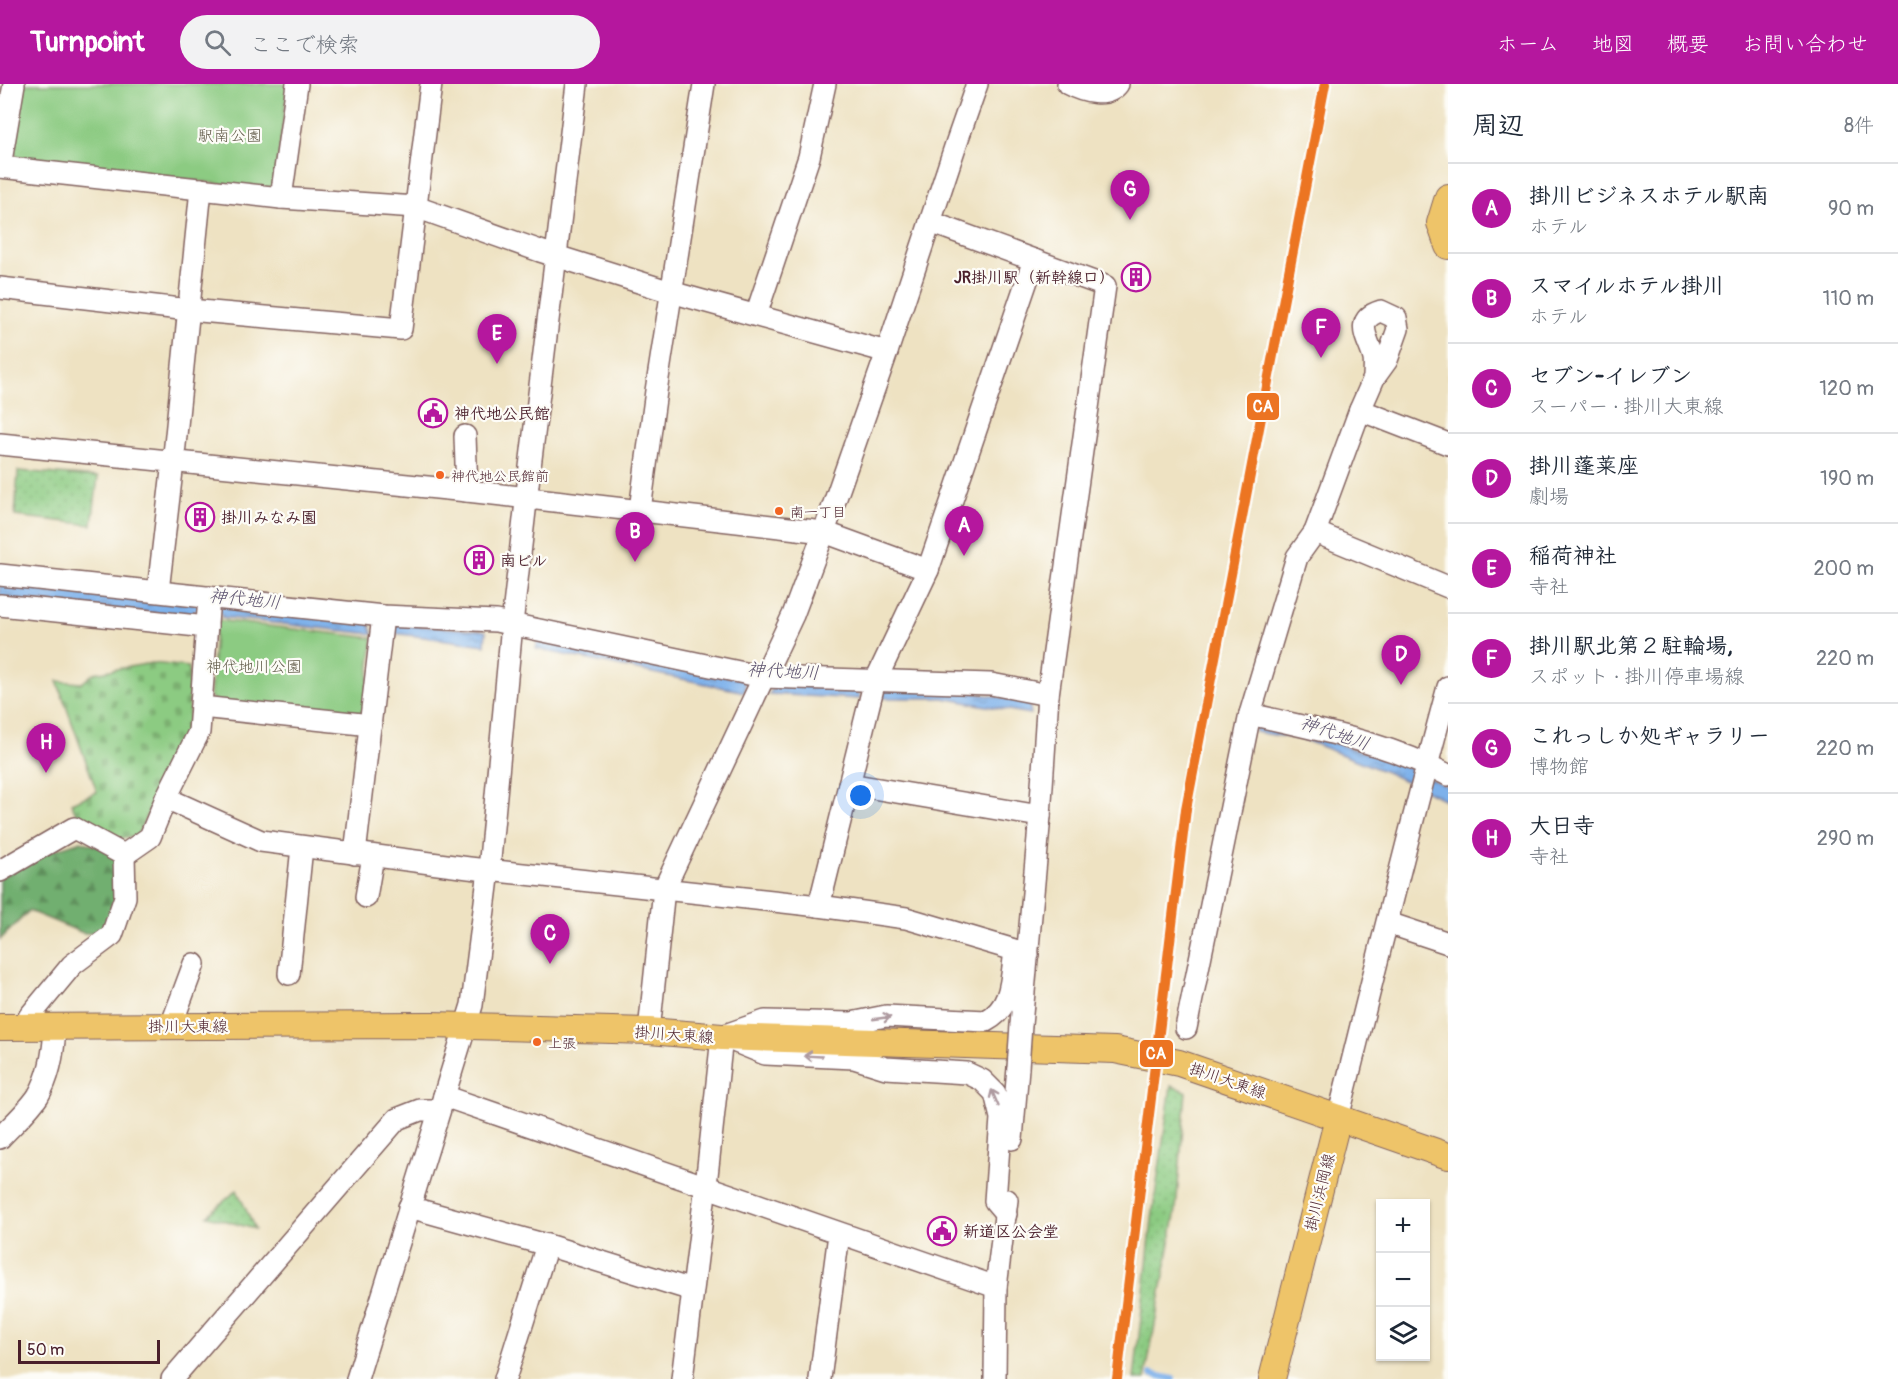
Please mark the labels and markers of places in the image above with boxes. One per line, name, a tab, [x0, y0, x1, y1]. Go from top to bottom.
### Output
pin: G	[1110, 170, 1150, 220]
building icon: JR掛川駅（新幹線口）	[1120, 261, 1152, 293]
place label: JR掛川駅（新幹線口）	[954, 268, 1115, 288]
pin: F	[1302, 308, 1340, 358]
pin: E	[478, 314, 516, 364]
public building icon: 神代地公民館	[417, 397, 449, 429]
place label: 神代地公民館	[454, 404, 550, 424]
place label: 神代地公民館前	[451, 468, 549, 485]
marker: 神代地公民館前	[434, 469, 446, 481]
building icon: 掛川みなみ園	[184, 501, 216, 533]
place label: 南一丁目	[790, 504, 846, 521]
marker: 南一丁目	[773, 505, 785, 517]
pin: A	[944, 506, 984, 556]
place label: 掛川みなみ園	[221, 508, 317, 528]
pin: B	[616, 512, 654, 562]
building icon: 南ビル	[463, 544, 495, 576]
place label: 南ビル	[500, 551, 548, 571]
pin: D	[1382, 636, 1420, 685]
pin: H	[26, 724, 66, 773]
pin: C	[530, 914, 570, 964]
place label: 上張	[548, 1035, 576, 1052]
marker: 上張	[531, 1036, 543, 1048]
public building icon: 新道区公会堂	[926, 1215, 958, 1247]
place label: 新道区公会堂	[963, 1222, 1059, 1242]

